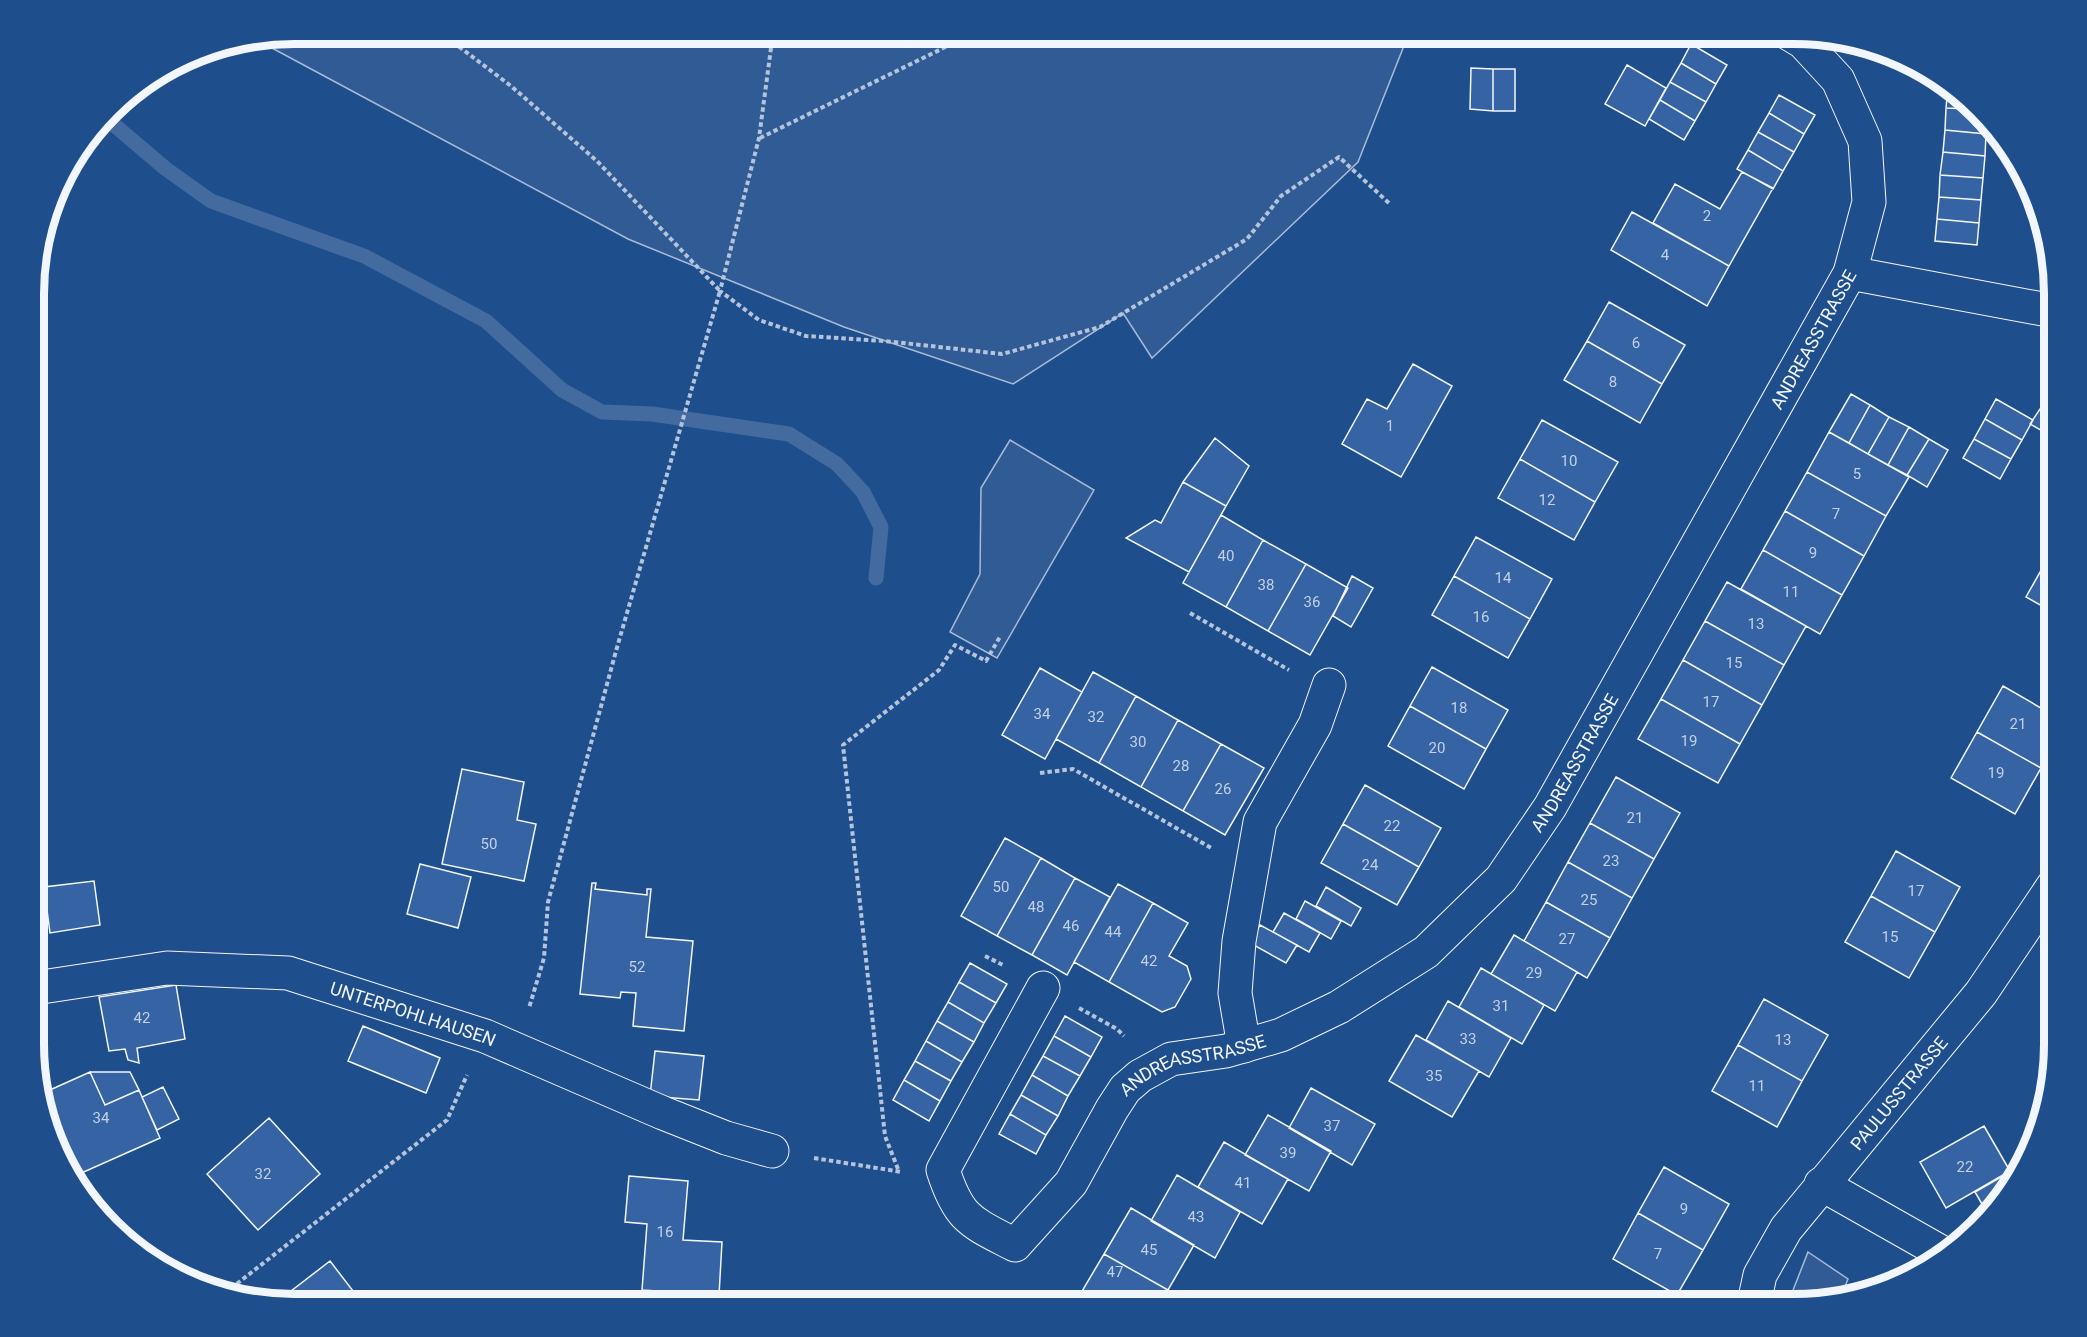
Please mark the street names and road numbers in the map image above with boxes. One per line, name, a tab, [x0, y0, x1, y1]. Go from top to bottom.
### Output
street label: ANDREASSTRASSE	[1765, 266, 1860, 412]
street label: ANDREASSTRASSE	[1526, 690, 1622, 836]
street label: UNTERPOHLHAUSEN	[328, 977, 499, 1050]
street label: ANDREASSTRASSE	[1115, 1030, 1268, 1100]
street label: PAULUSSTRASSE	[1845, 1032, 1951, 1154]

